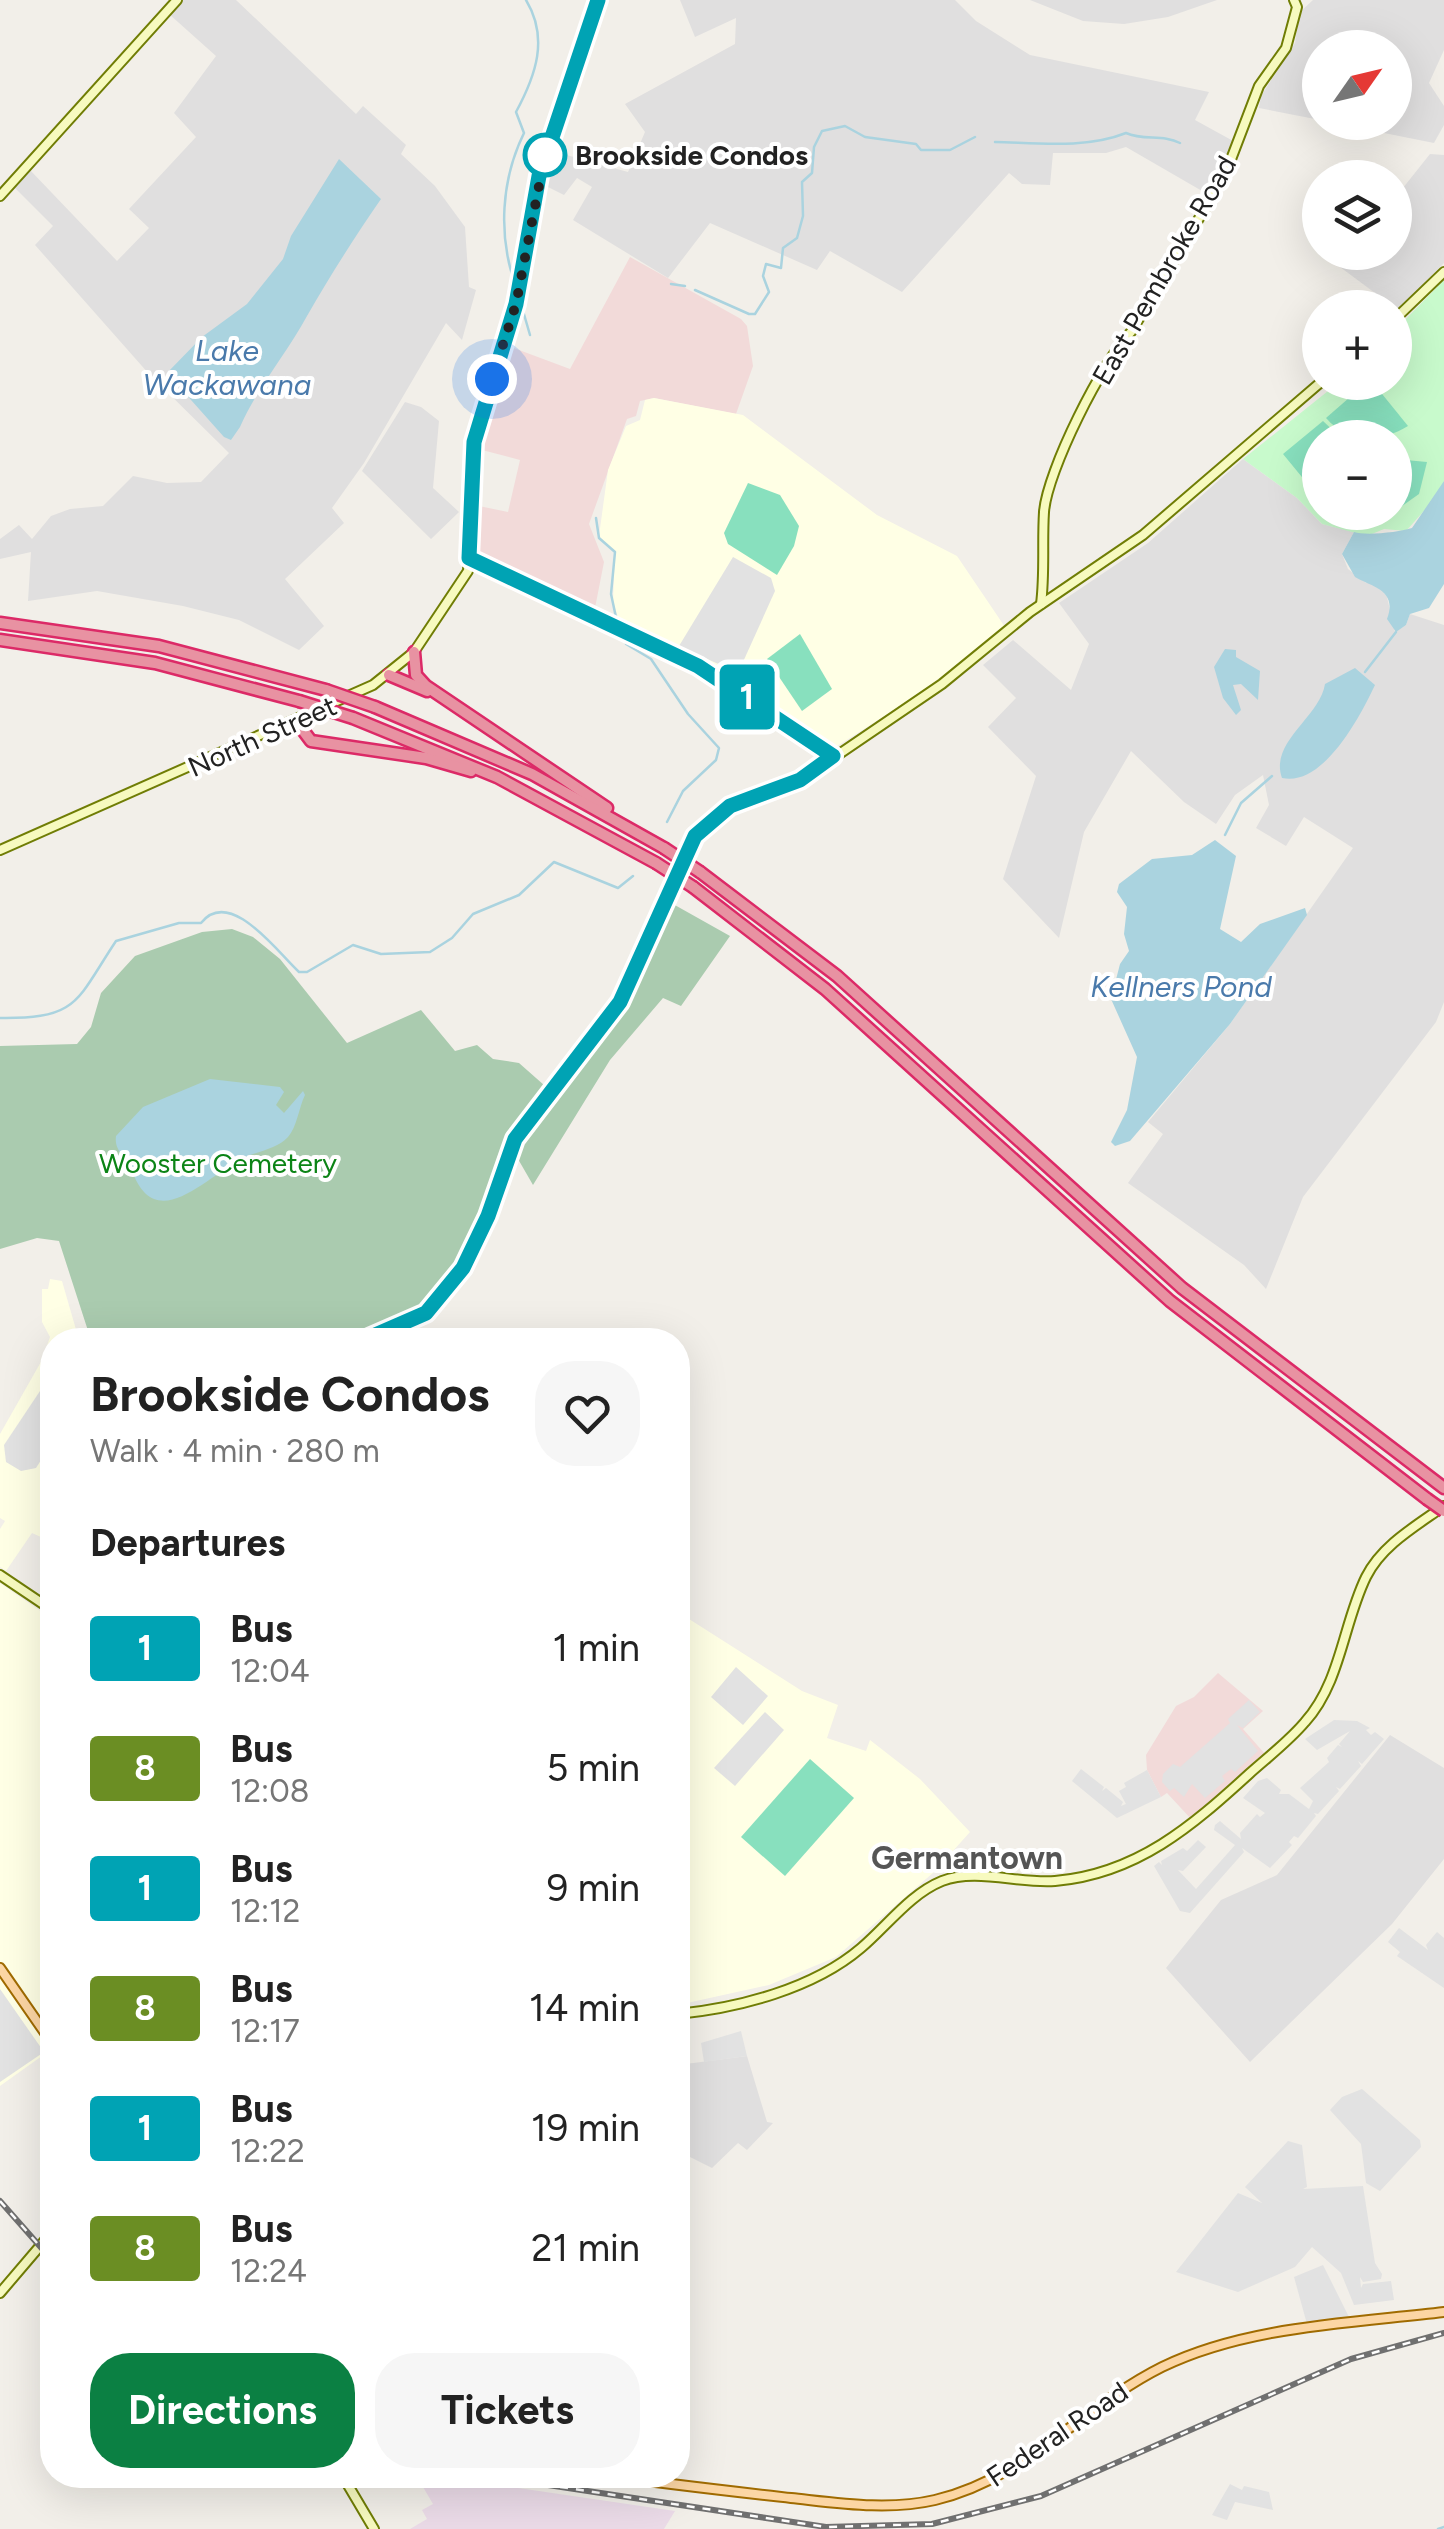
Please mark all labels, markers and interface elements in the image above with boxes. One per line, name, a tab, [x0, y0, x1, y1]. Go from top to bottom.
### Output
north arrow	[1302, 30, 1412, 140]
map controls	[1302, 30, 1412, 530]
marker: Brookside Condos	[524, 134, 566, 176]
place label: Brookside Condos	[575, 138, 808, 172]
street label: East Pembroke Road	[1085, 150, 1243, 390]
button: layers	[1302, 160, 1412, 270]
button: +	[1302, 290, 1412, 400]
water label: Lake Wackawana	[143, 332, 311, 403]
your location	[467, 354, 517, 404]
button: −	[1302, 420, 1412, 530]
line badge: 1	[714, 664, 780, 730]
text: 1	[740, 676, 754, 718]
street label: North Street	[183, 688, 341, 784]
water label: Kellners Pond	[1090, 968, 1272, 1005]
park label: Wooster Cemetery	[99, 1146, 337, 1180]
button: heart	[535, 1361, 640, 1466]
text: Brookside Condos	[90, 1365, 489, 1423]
text: Walk · 4 min · 280 m	[90, 1432, 380, 1470]
text: Departures	[90, 1520, 285, 1566]
text: Bus	[230, 1606, 293, 1652]
text: 1 min	[553, 1625, 640, 1671]
text: 1	[138, 1627, 152, 1669]
text: 12:04	[230, 1652, 310, 1690]
text: Bus	[230, 1726, 293, 1772]
text: 5 min	[546, 1745, 640, 1791]
text: 8	[134, 1747, 156, 1789]
text: 12:08	[230, 1772, 309, 1810]
district label: Germantown	[871, 1839, 1063, 1877]
text: Bus	[230, 1846, 293, 1892]
text: 9 min	[547, 1865, 640, 1911]
text: 1	[138, 1867, 152, 1909]
text: 12:12	[230, 1892, 300, 1930]
text: Bus	[230, 1966, 293, 2012]
text: 14 min	[529, 1985, 640, 2031]
text: 8	[134, 1987, 156, 2029]
text: 12:17	[230, 2012, 300, 2050]
text: Bus	[230, 2086, 293, 2132]
text: 19 min	[531, 2105, 640, 2151]
text: 1	[138, 2107, 152, 2149]
text: 12:22	[230, 2132, 305, 2170]
text: Bus	[230, 2206, 293, 2252]
text: 21 min	[531, 2225, 640, 2271]
text: 8	[134, 2227, 156, 2269]
text: 12:24	[230, 2252, 307, 2290]
button: Directions	[90, 2353, 355, 2468]
button: Tickets	[375, 2353, 640, 2468]
street label: Federal Road	[980, 2374, 1134, 2494]

